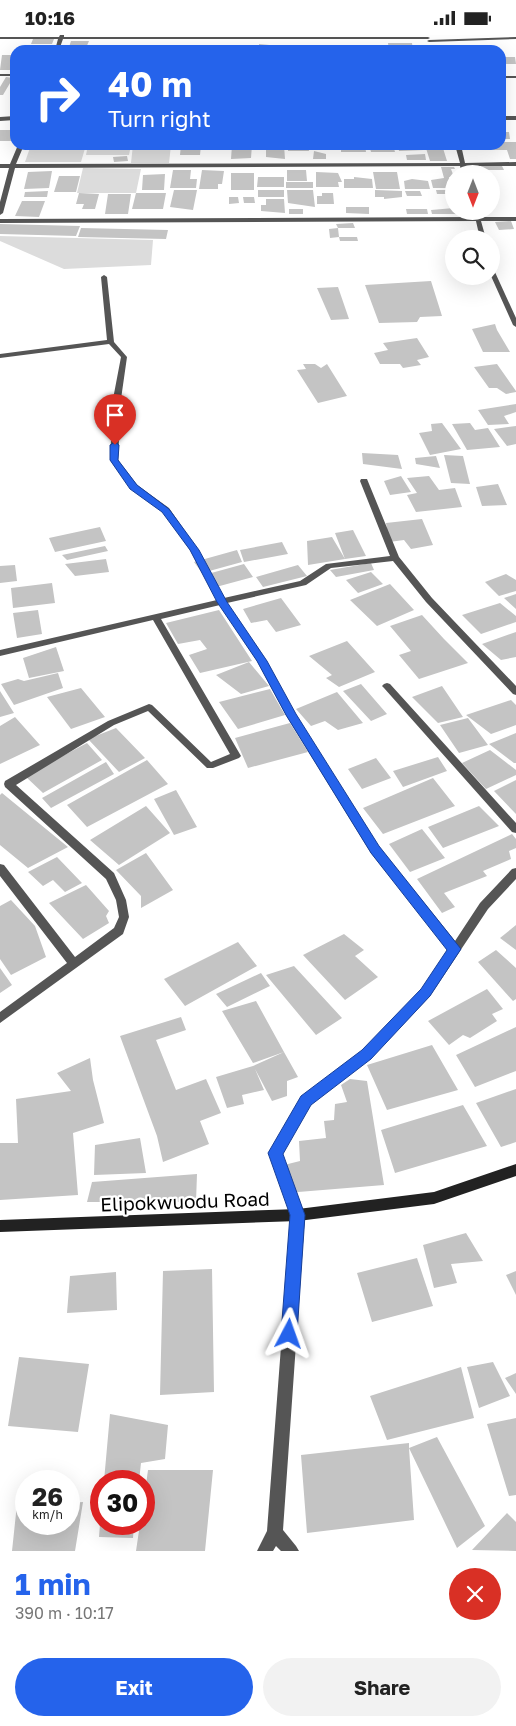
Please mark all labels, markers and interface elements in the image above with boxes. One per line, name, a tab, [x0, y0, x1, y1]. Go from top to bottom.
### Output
text: 10:16	[25, 6, 75, 29]
text: 40 m	[108, 63, 192, 105]
icon: right	[25, 65, 90, 130]
text: Turn right	[108, 105, 211, 132]
north arrow	[445, 165, 500, 220]
map controls	[445, 165, 500, 285]
button: search	[445, 230, 500, 285]
pin	[94, 394, 136, 445]
icon: arrive	[101, 401, 129, 429]
street label: Elipokwuodu Road	[100, 1187, 270, 1215]
position arrow	[262, 1307, 314, 1359]
speed limit sign: 30	[90, 1470, 155, 1535]
text: 26	[32, 1481, 63, 1512]
text: km/h	[32, 1507, 63, 1522]
text: 1 min	[15, 1566, 91, 1602]
button: close	[449, 1568, 501, 1620]
text: 390 m · 10:17	[15, 1603, 114, 1623]
button: Exit	[15, 1658, 253, 1716]
button: Share	[263, 1658, 501, 1716]

